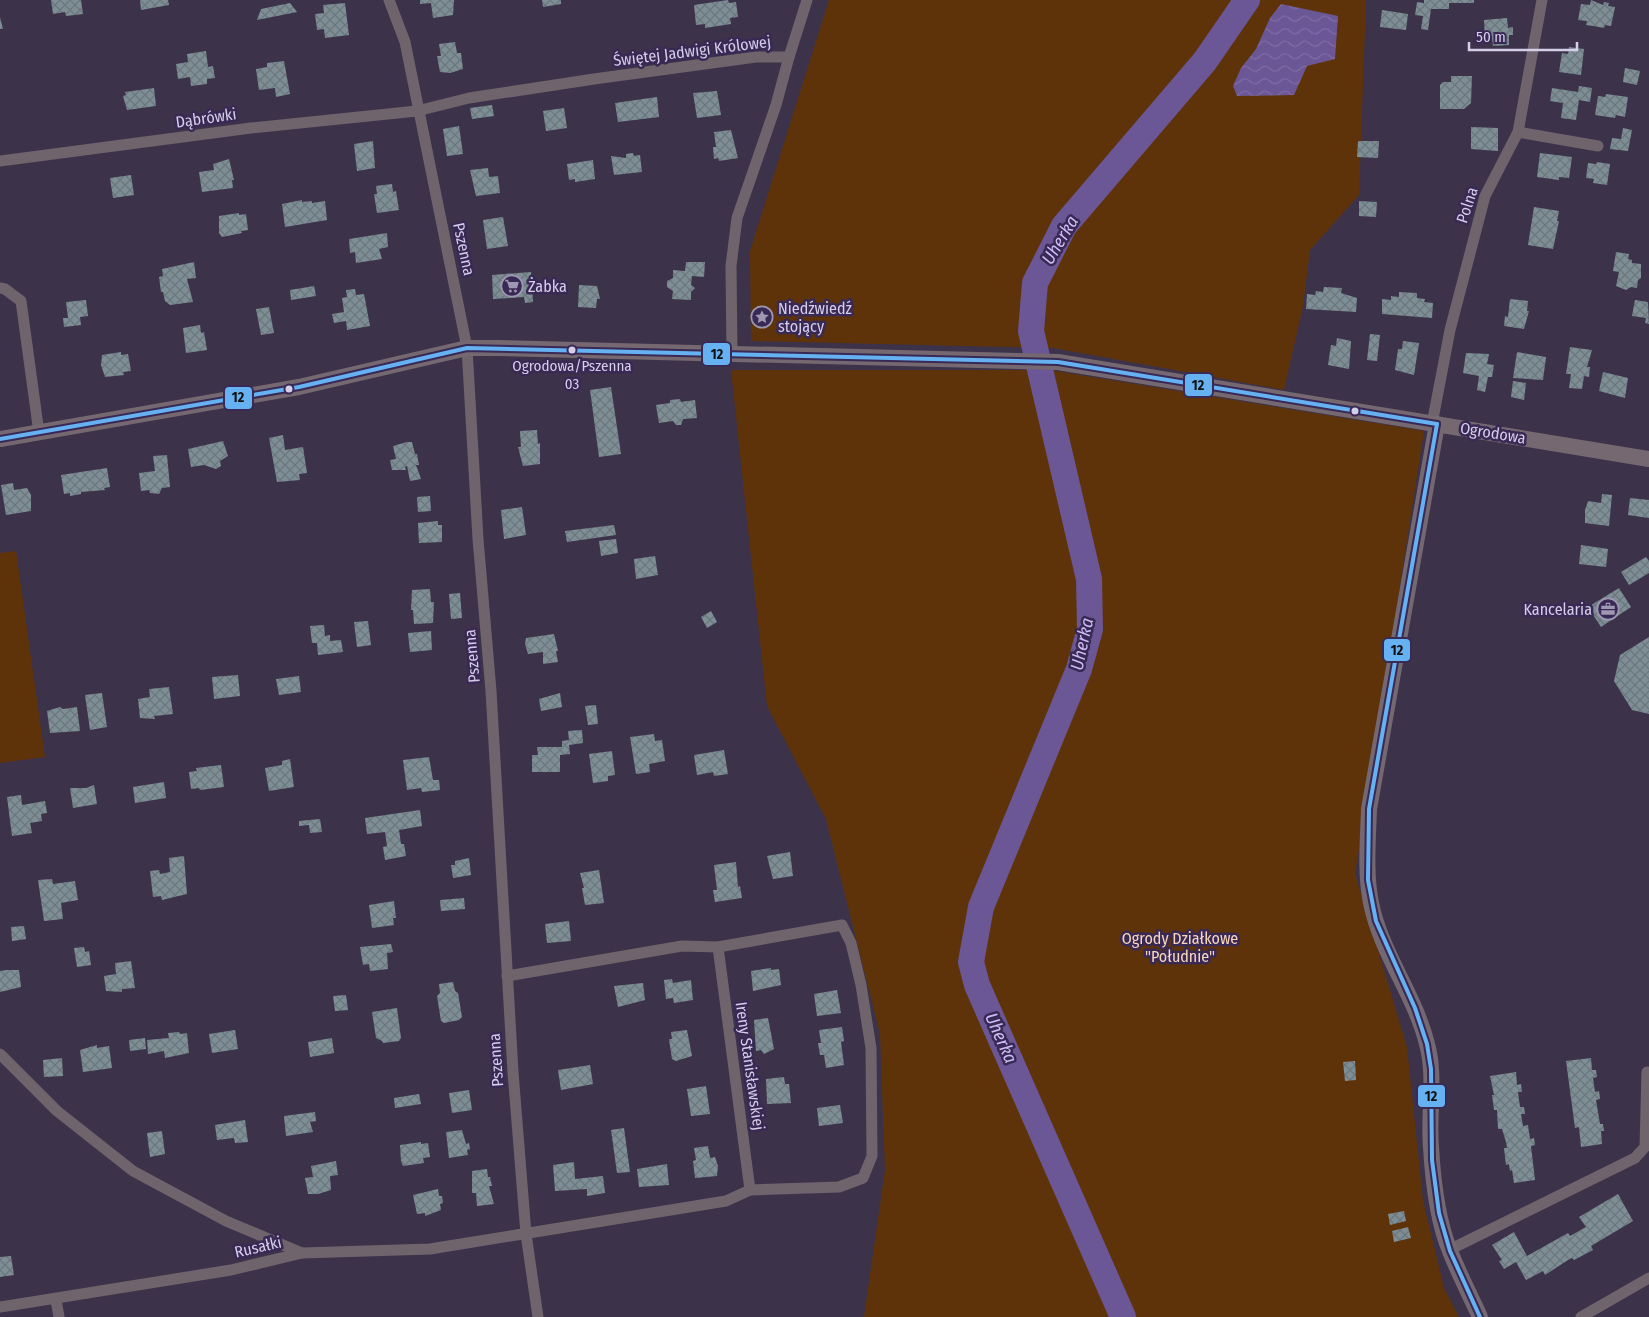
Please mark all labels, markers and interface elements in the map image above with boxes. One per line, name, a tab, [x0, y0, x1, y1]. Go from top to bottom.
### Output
scale bar	[1469, 20, 1576, 52]
text: 50 m	[1476, 28, 1506, 46]
street label: Świętej Jadwigi Królowej	[612, 32, 772, 70]
street label: Dąbrówki	[174, 104, 238, 133]
street label: Polna	[1452, 184, 1482, 225]
water label: Uherka	[1037, 212, 1083, 268]
street label: Pszenna	[449, 221, 479, 277]
supermarket icon: Żabka	[500, 274, 524, 298]
place label: Żabka	[528, 277, 567, 296]
place label: Niedźwiedź stojący	[778, 299, 852, 337]
place icon: Niedźwiedź stojący	[750, 305, 774, 329]
line badge: 12	[702, 342, 731, 366]
marker: Ogrodowa/Pszenna 03	[567, 345, 577, 355]
text: 12	[711, 346, 724, 363]
place label: Ogrodowa/Pszenna 03	[512, 357, 632, 393]
line badge: 12	[1184, 373, 1213, 397]
text: 12	[1192, 377, 1205, 394]
unlabelled marker	[284, 384, 294, 394]
line badge: 12	[224, 386, 253, 410]
text: 12	[232, 389, 245, 406]
unlabelled marker	[1350, 406, 1360, 416]
street label: Ogrodowa	[1459, 418, 1527, 448]
office icon: Kancelaria	[1596, 597, 1620, 621]
place label: Kancelaria	[1523, 600, 1592, 619]
water label: Uherka	[1066, 616, 1098, 672]
street label: Pszenna	[460, 628, 484, 684]
line badge: 12	[1383, 638, 1411, 662]
text: 12	[1391, 642, 1404, 659]
park label: Ogrody Działkowe "Południe"	[1122, 929, 1238, 966]
street label: Ireny Stanisławskiej	[732, 1001, 768, 1131]
water label: Uherka	[980, 1009, 1022, 1067]
street label: Pszenna	[485, 1032, 507, 1087]
line badge: 12	[1417, 1084, 1446, 1108]
text: 12	[1425, 1088, 1438, 1105]
street label: Rusałki	[233, 1232, 283, 1262]

